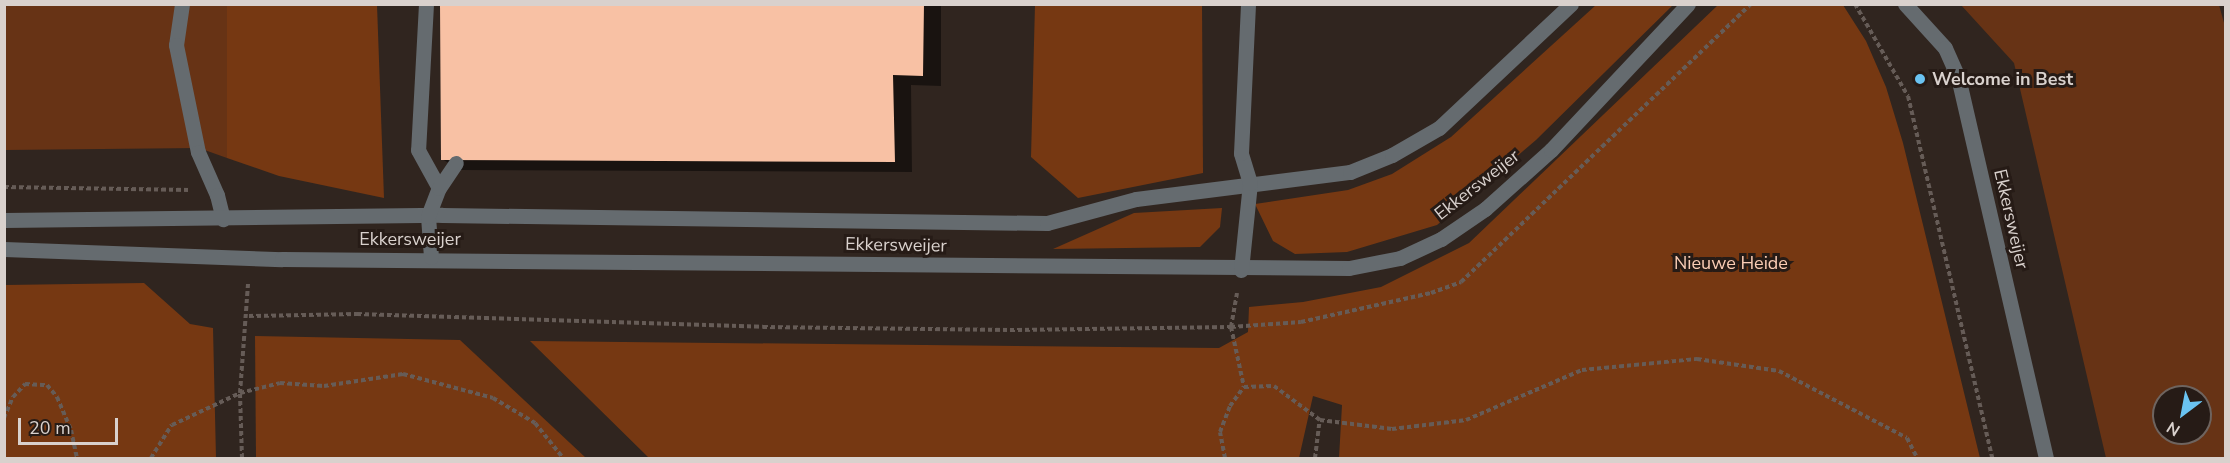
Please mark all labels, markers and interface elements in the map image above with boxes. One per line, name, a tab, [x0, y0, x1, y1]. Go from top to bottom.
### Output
place label: Welcome in Best	[1932, 68, 2073, 90]
marker: Welcome in Best	[1913, 72, 1927, 86]
street label: Ekkersweijer	[1430, 145, 1524, 225]
street label: Ekkersweijer	[1989, 167, 2033, 271]
street label: Ekkersweijer	[359, 228, 461, 250]
street label: Ekkersweijer	[845, 233, 947, 257]
park label: Nieuwe Heide	[1674, 252, 1788, 274]
north arrow	[2152, 385, 2212, 445]
scale bar	[21, 406, 122, 444]
text: 20 m	[29, 416, 71, 440]
text: N	[2163, 416, 2184, 441]

